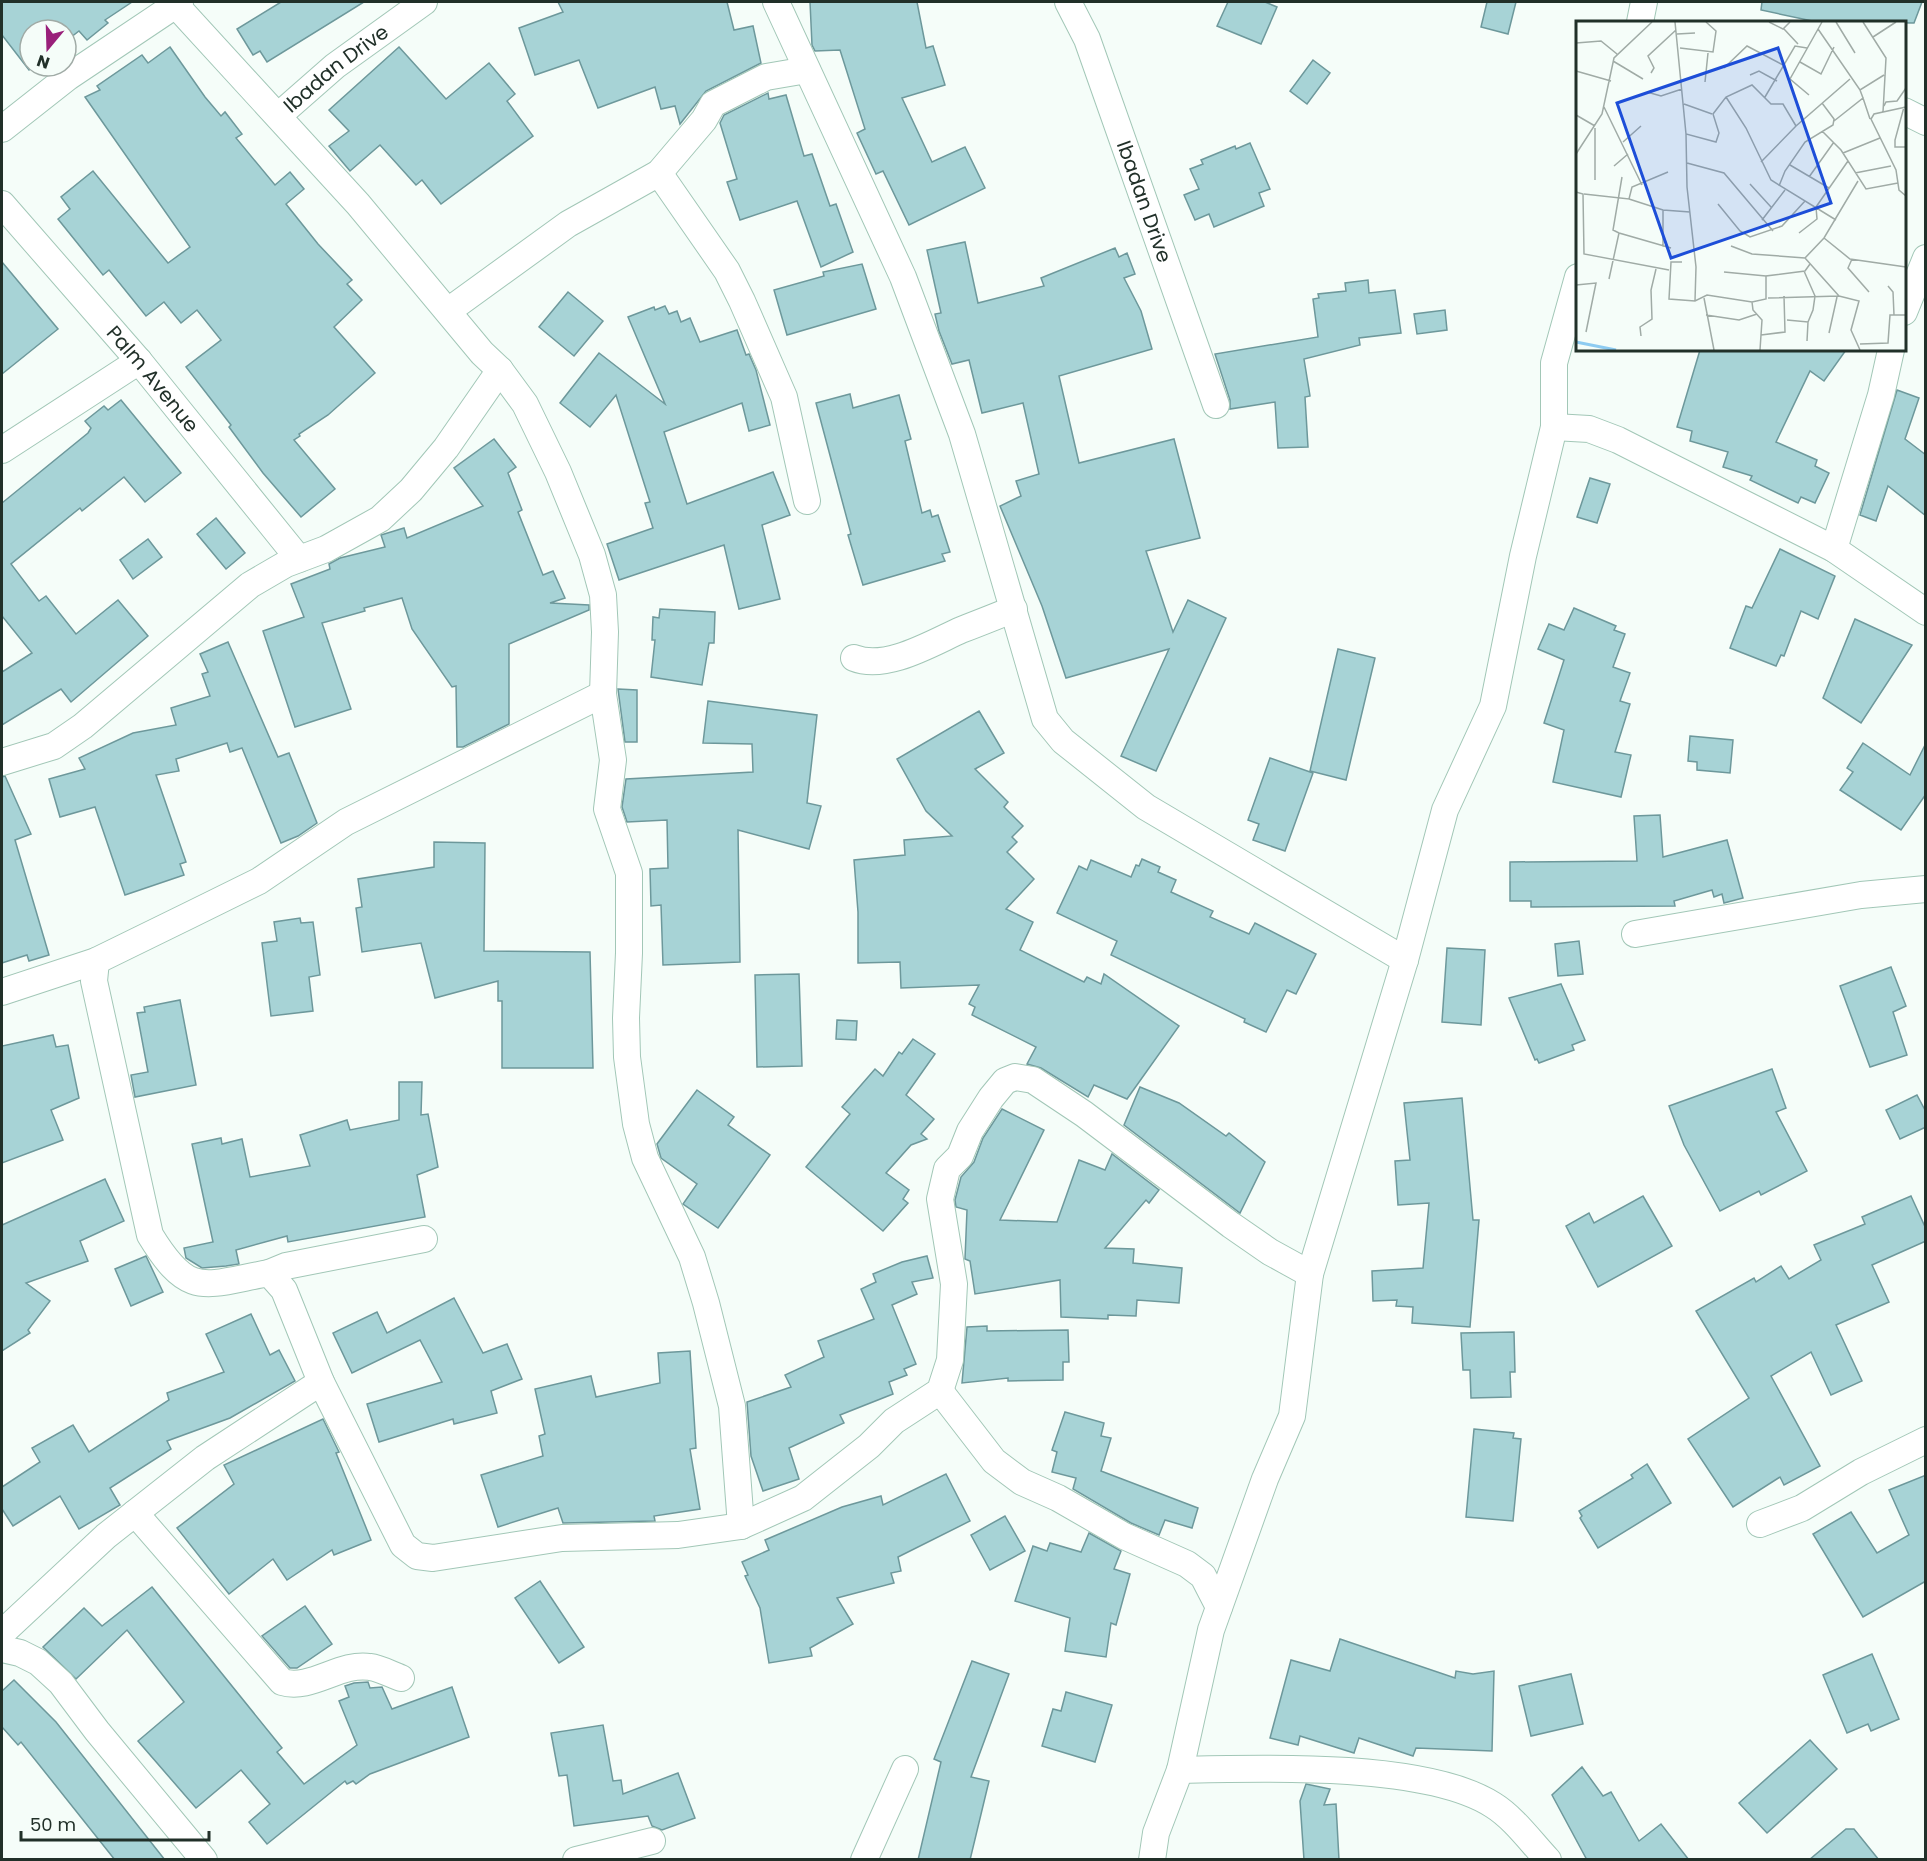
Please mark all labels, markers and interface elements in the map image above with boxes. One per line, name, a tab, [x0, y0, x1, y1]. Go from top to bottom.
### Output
north arrow	[18, 18, 78, 78]
street label: Ibadan Drive	[277, 18, 394, 119]
inset map	[1576, 21, 1906, 351]
text: N	[34, 49, 53, 75]
street label: Ibadan Drive	[1110, 137, 1179, 266]
street label: Palm Avenue	[100, 319, 205, 438]
scale bar	[21, 1804, 208, 1842]
text: 50 m	[30, 1812, 76, 1837]

